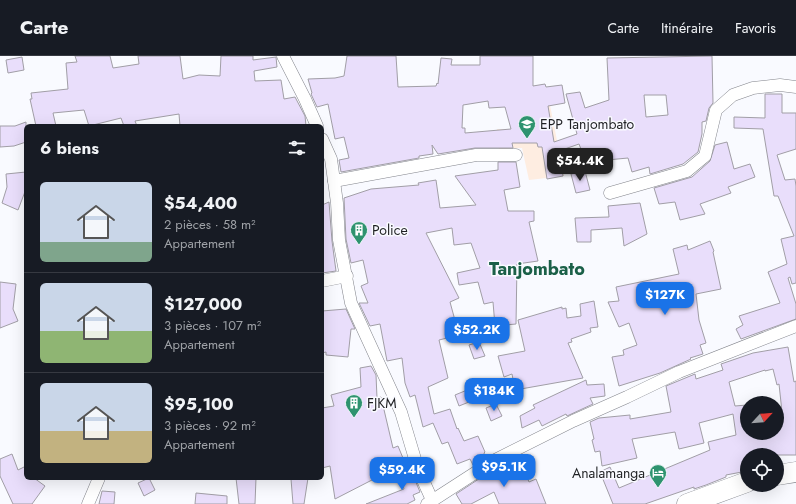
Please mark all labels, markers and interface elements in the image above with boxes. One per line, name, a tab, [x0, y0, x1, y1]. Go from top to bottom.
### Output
text: Carte	[20, 14, 68, 41]
text: Carte	[607, 18, 639, 38]
text: Itinéraire	[661, 18, 713, 38]
text: Favoris	[735, 18, 776, 38]
school or university icon: EPP Tanjombato	[517, 114, 537, 139]
place label: EPP Tanjombato	[540, 114, 635, 134]
text: 6 biens	[40, 136, 99, 160]
icon: filters	[286, 137, 308, 159]
pin: $54.4K	[547, 148, 613, 182]
text: $54.4K	[556, 151, 604, 170]
text: $54,400	[164, 191, 237, 215]
icon: home	[72, 198, 120, 246]
text: 2 pièces · 58 m²	[164, 215, 256, 234]
building icon: Police	[349, 220, 369, 245]
place label: Police	[372, 220, 408, 240]
text: Appartement	[164, 234, 235, 253]
district label: Tanjombato	[489, 256, 585, 282]
pin: $127K	[637, 282, 693, 316]
text: $127K	[645, 285, 685, 304]
text: $127,000	[164, 292, 242, 316]
icon: home	[72, 299, 120, 347]
text: 3 pièces · 107 m²	[164, 316, 261, 335]
pin: $52.2K	[444, 317, 510, 351]
text: $52.2K	[454, 320, 500, 339]
text: Appartement	[164, 335, 235, 354]
pin: $184K	[466, 378, 522, 412]
text: $184K	[473, 381, 515, 400]
text: $95,100	[164, 392, 234, 416]
building icon: FJKM	[344, 393, 364, 418]
place label: FJKM	[367, 393, 397, 413]
north arrow	[740, 396, 784, 440]
map controls	[740, 396, 784, 492]
icon: home	[72, 399, 120, 447]
text: 3 pièces · 92 m²	[164, 416, 256, 435]
text: Appartement	[164, 435, 235, 454]
button: locate	[740, 448, 784, 492]
pin: $95.1K	[471, 454, 537, 488]
pin: $59.4K	[369, 457, 435, 491]
text: $95.1K	[481, 457, 527, 476]
text: $59.4K	[379, 460, 425, 479]
place label: Analamanga	[572, 463, 645, 483]
hotel icon: Analamanga	[648, 463, 668, 488]

